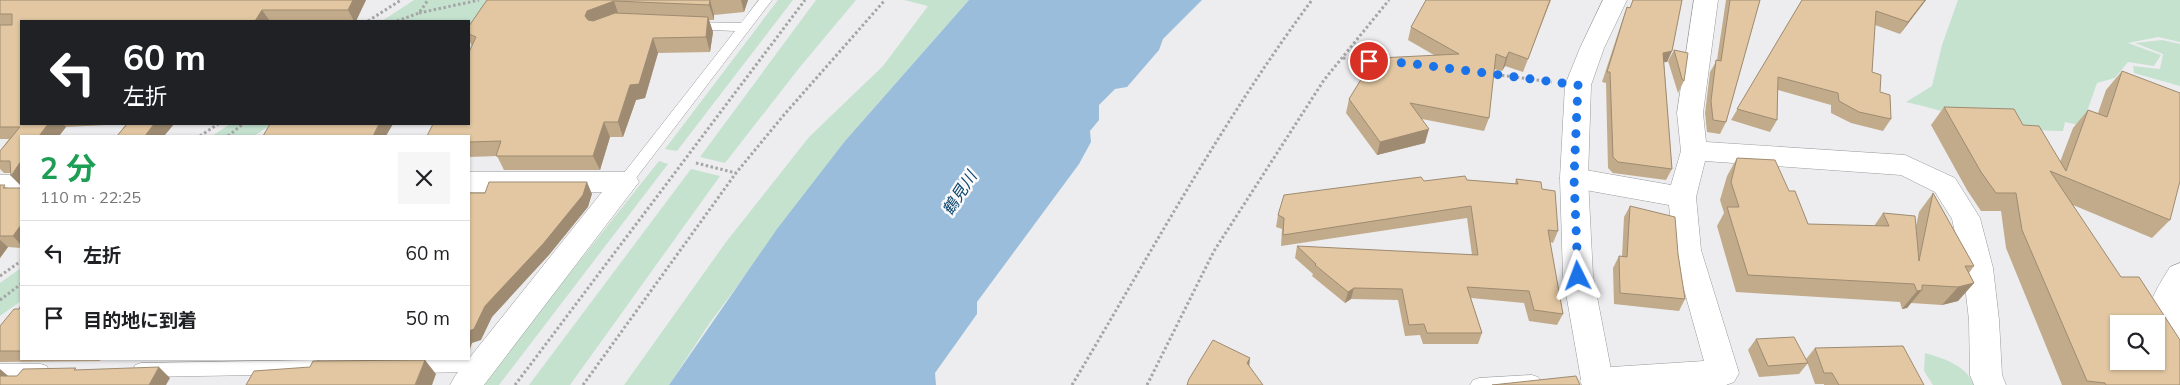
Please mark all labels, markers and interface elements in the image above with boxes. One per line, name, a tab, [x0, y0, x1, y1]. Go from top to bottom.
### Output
text: 60 m	[123, 35, 206, 79]
icon: left	[40, 40, 105, 105]
pin	[1348, 40, 1390, 82]
icon: arrive	[1355, 47, 1383, 75]
text: 左折	[123, 82, 167, 110]
text: 2 分	[40, 149, 96, 187]
button: close	[398, 152, 450, 204]
water label: 鶴見川	[938, 166, 982, 219]
text: 110 m · 22:25	[40, 187, 141, 207]
icon: left	[40, 239, 68, 267]
text: 60 m	[406, 241, 450, 265]
text: 左折	[83, 243, 121, 267]
position arrow	[1551, 249, 1603, 301]
icon: arrive	[40, 304, 68, 332]
text: 50 m	[406, 306, 450, 330]
text: 目的地に到着	[83, 308, 197, 332]
map controls	[2110, 315, 2165, 370]
button: search	[2110, 315, 2165, 370]

